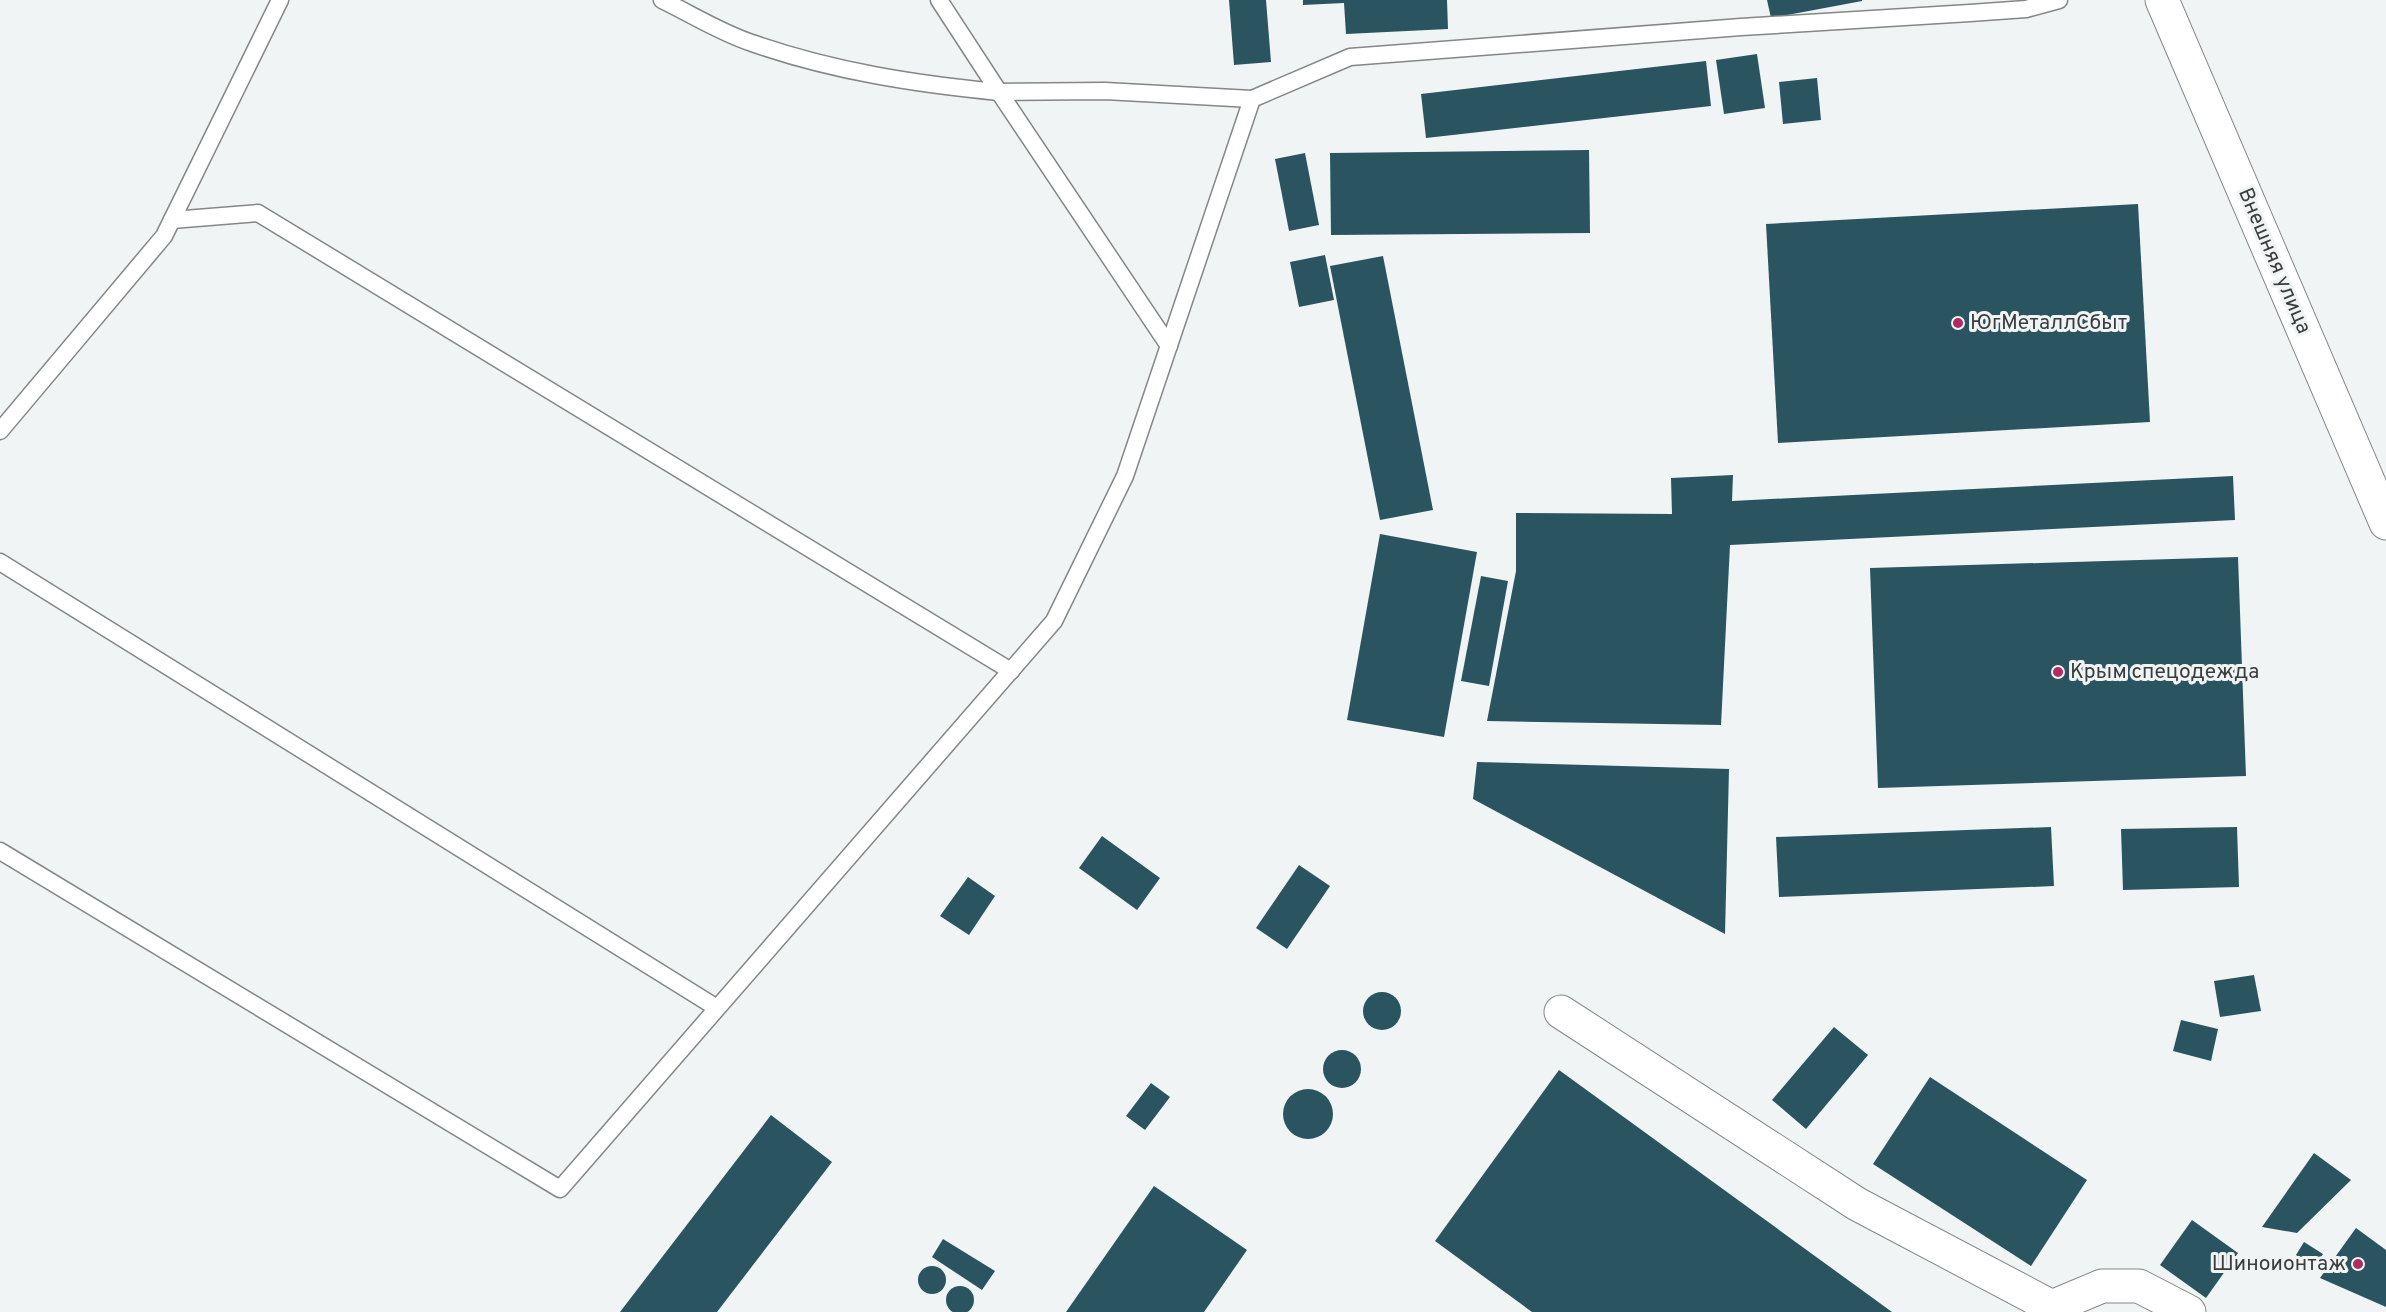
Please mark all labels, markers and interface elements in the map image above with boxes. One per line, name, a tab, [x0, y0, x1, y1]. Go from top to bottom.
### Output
street label: Внешняя улица	[2231, 184, 2317, 338]
place label: ЮгМеталлСбыт	[1970, 310, 2127, 337]
marker: ЮгМеталлСбыт	[1951, 316, 1965, 330]
place label: Крым спецодежда	[2070, 659, 2259, 686]
marker: Крым спецодежда	[2051, 665, 2065, 679]
place label: Шиноионтаж	[2212, 1251, 2346, 1278]
marker: Шиноионтаж	[2351, 1257, 2365, 1271]

